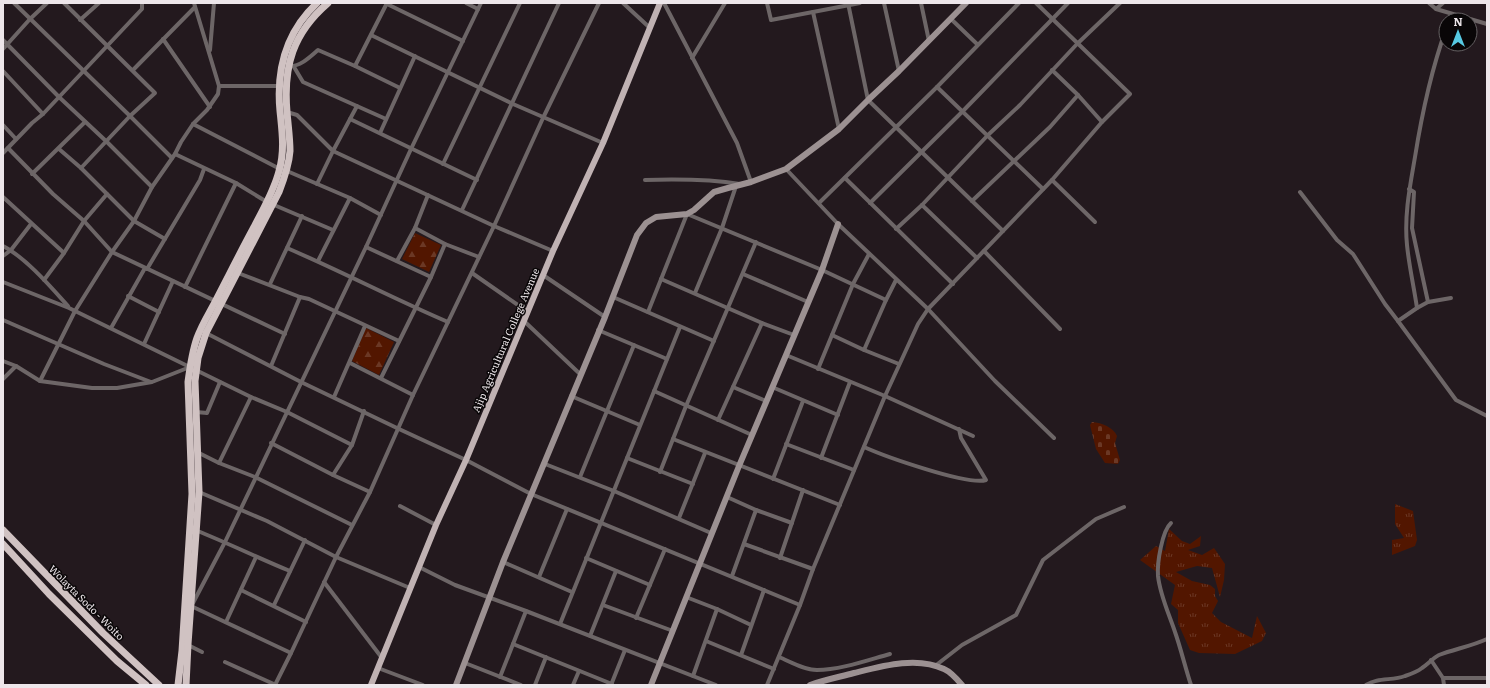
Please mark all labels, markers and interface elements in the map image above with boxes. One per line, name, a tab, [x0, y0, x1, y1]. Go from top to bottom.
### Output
north arrow	[1438, 12, 1478, 52]
text: N	[1453, 13, 1463, 29]
street label: Ajip Agricultural College Avenue	[468, 266, 542, 414]
street label: Wolayta Sodo - Woito	[46, 561, 128, 643]

